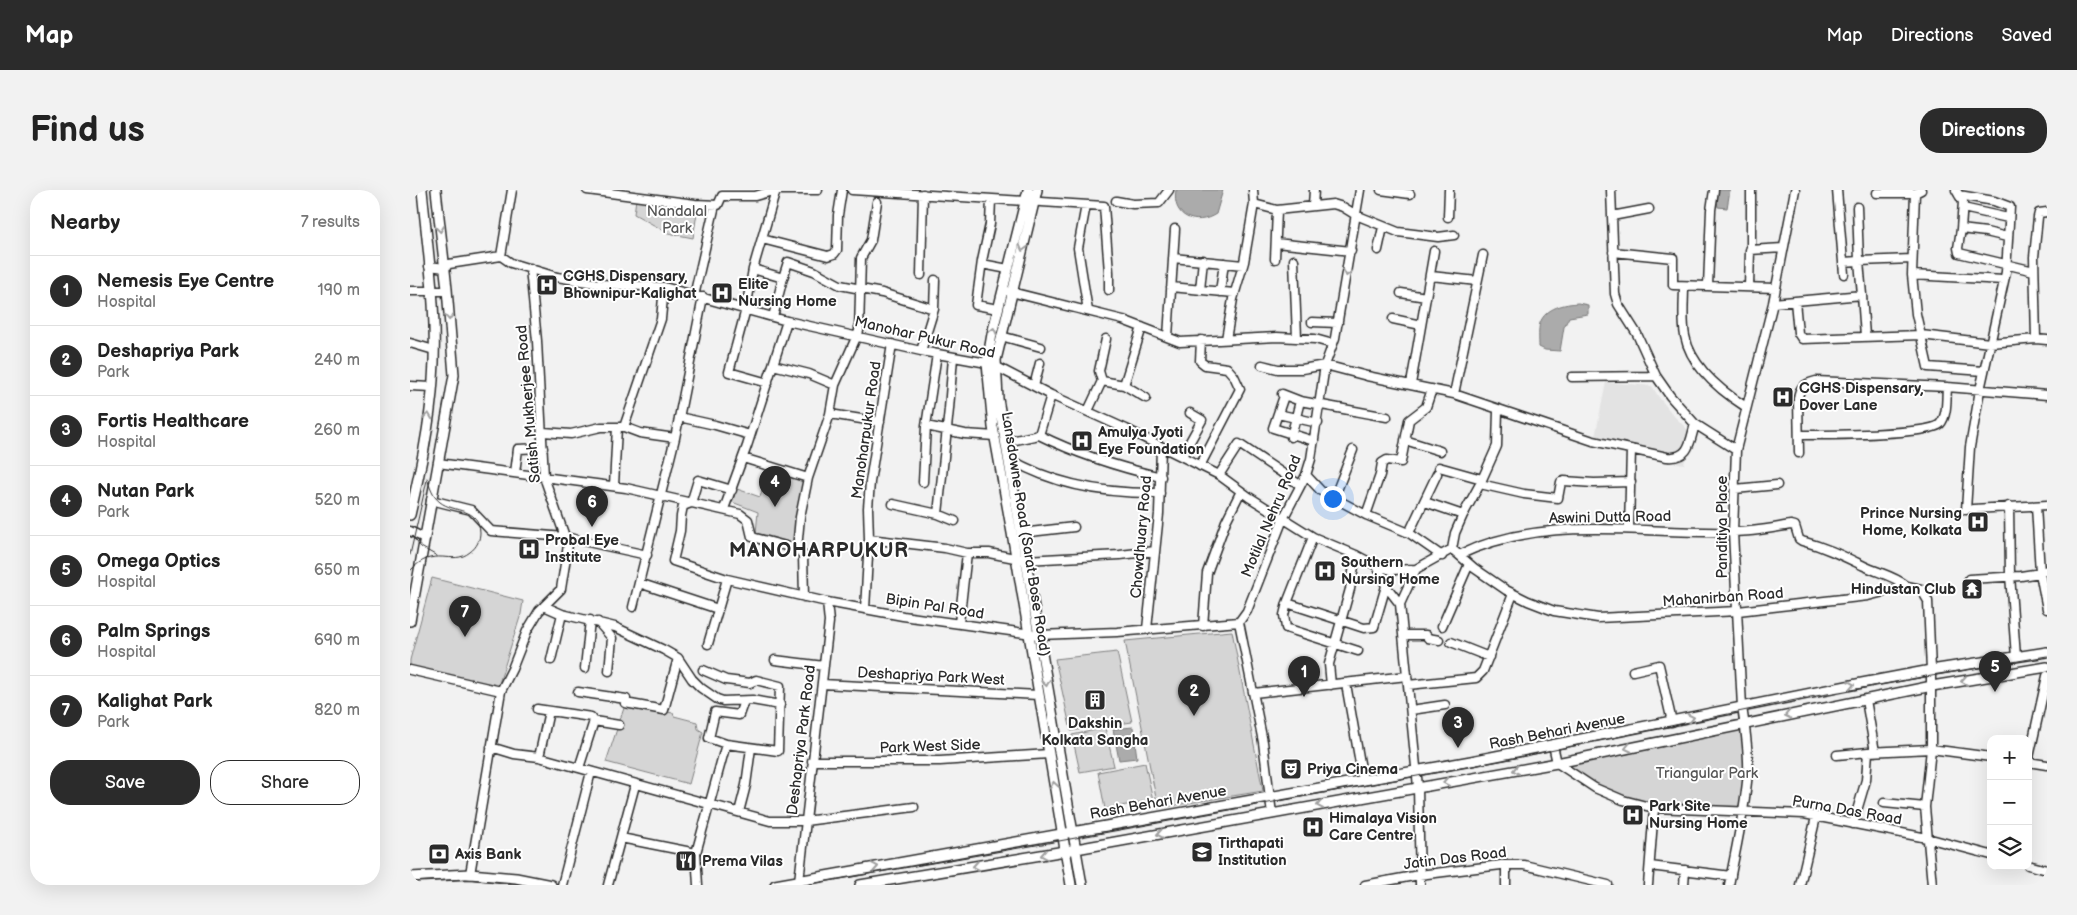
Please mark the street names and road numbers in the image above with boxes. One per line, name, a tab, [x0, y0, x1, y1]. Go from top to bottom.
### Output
street label: Manohar Pukur Road	[853, 312, 997, 363]
street label: Satish Mukherjee Road	[512, 324, 545, 484]
street label: Manoharpukur Road	[847, 360, 886, 500]
street label: Lansdowne Road (Sarat Bose Road)	[997, 410, 1054, 658]
street label: Motilal Nehru Road	[1237, 452, 1306, 580]
street label: Chowdhuary Road	[1127, 475, 1156, 599]
street label: Panditiya Place	[1713, 475, 1732, 578]
street label: Aswini Dutta Road	[1549, 507, 1671, 528]
street label: Mahanirban Road	[1662, 584, 1784, 611]
street label: Bipin Pal Road	[884, 589, 986, 624]
street label: Deshapriya Park West	[857, 663, 1006, 690]
street label: Deshapriya Park Road	[783, 664, 820, 816]
street label: Rash Behari Avenue	[1487, 709, 1627, 754]
street label: Park West Side	[879, 735, 981, 758]
street label: Rash Behari Avenue	[1088, 781, 1228, 824]
street label: Purna Das Road	[1791, 791, 1903, 830]
street label: Jatin Das Road	[1402, 843, 1508, 874]

